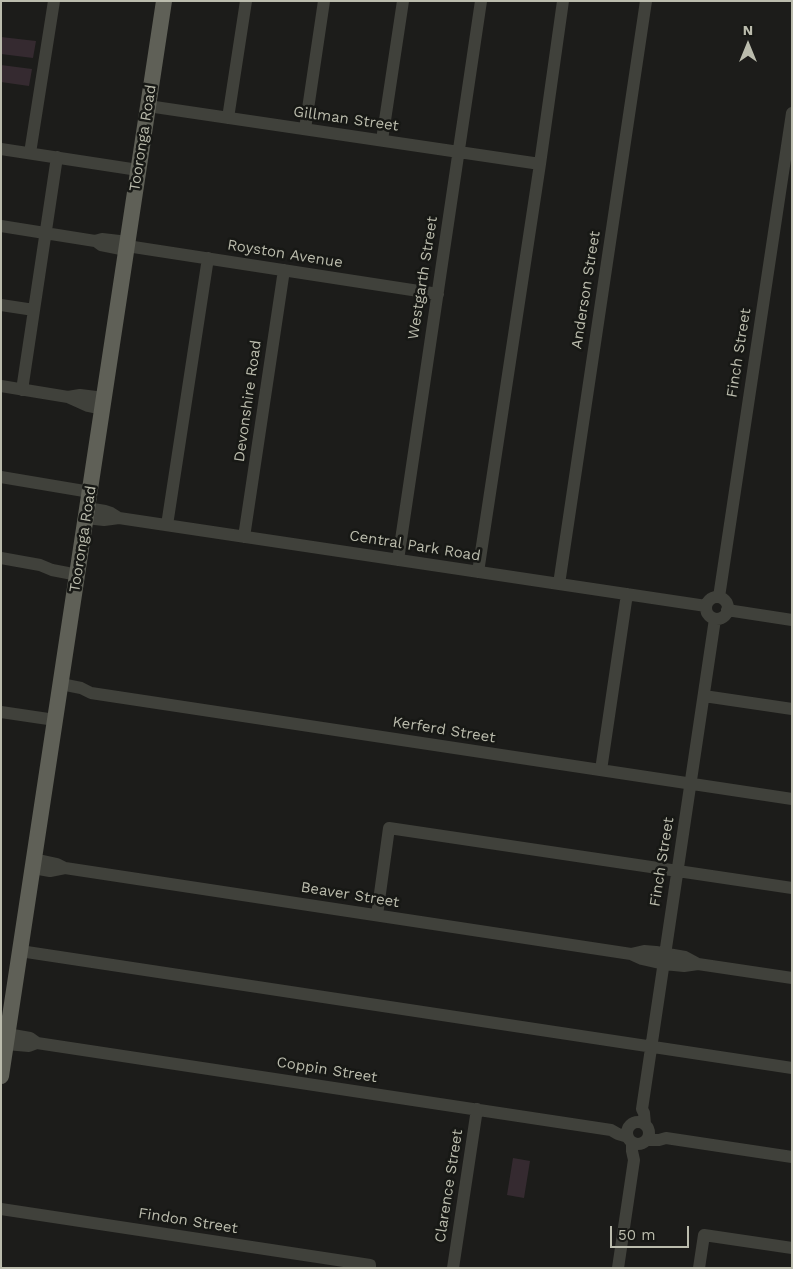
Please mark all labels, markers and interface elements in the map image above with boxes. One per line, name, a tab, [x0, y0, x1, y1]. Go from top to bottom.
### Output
north arrow	[723, 20, 773, 70]
text: N	[743, 22, 753, 38]
street label: Tooronga Road	[126, 83, 160, 193]
street label: Gillman Street	[292, 103, 400, 135]
street label: Westgarth Street	[404, 215, 442, 341]
street label: Anderson Street	[568, 230, 604, 350]
street label: Royston Avenue	[226, 236, 344, 272]
street label: Finch Street	[723, 307, 755, 399]
street label: Devonshire Road	[231, 339, 265, 463]
street label: Tooronga Road	[66, 484, 100, 594]
street label: Central Park Road	[348, 527, 482, 565]
street label: Kerferd Street	[391, 713, 497, 747]
street label: Finch Street	[646, 816, 678, 908]
street label: Beaver Street	[299, 878, 401, 912]
street label: Coppin Street	[275, 1053, 379, 1087]
street label: Clarence Street	[431, 1128, 467, 1244]
street label: Findon Street	[137, 1204, 239, 1238]
scale bar	[613, 1216, 692, 1248]
text: 50 m	[618, 1226, 655, 1244]

